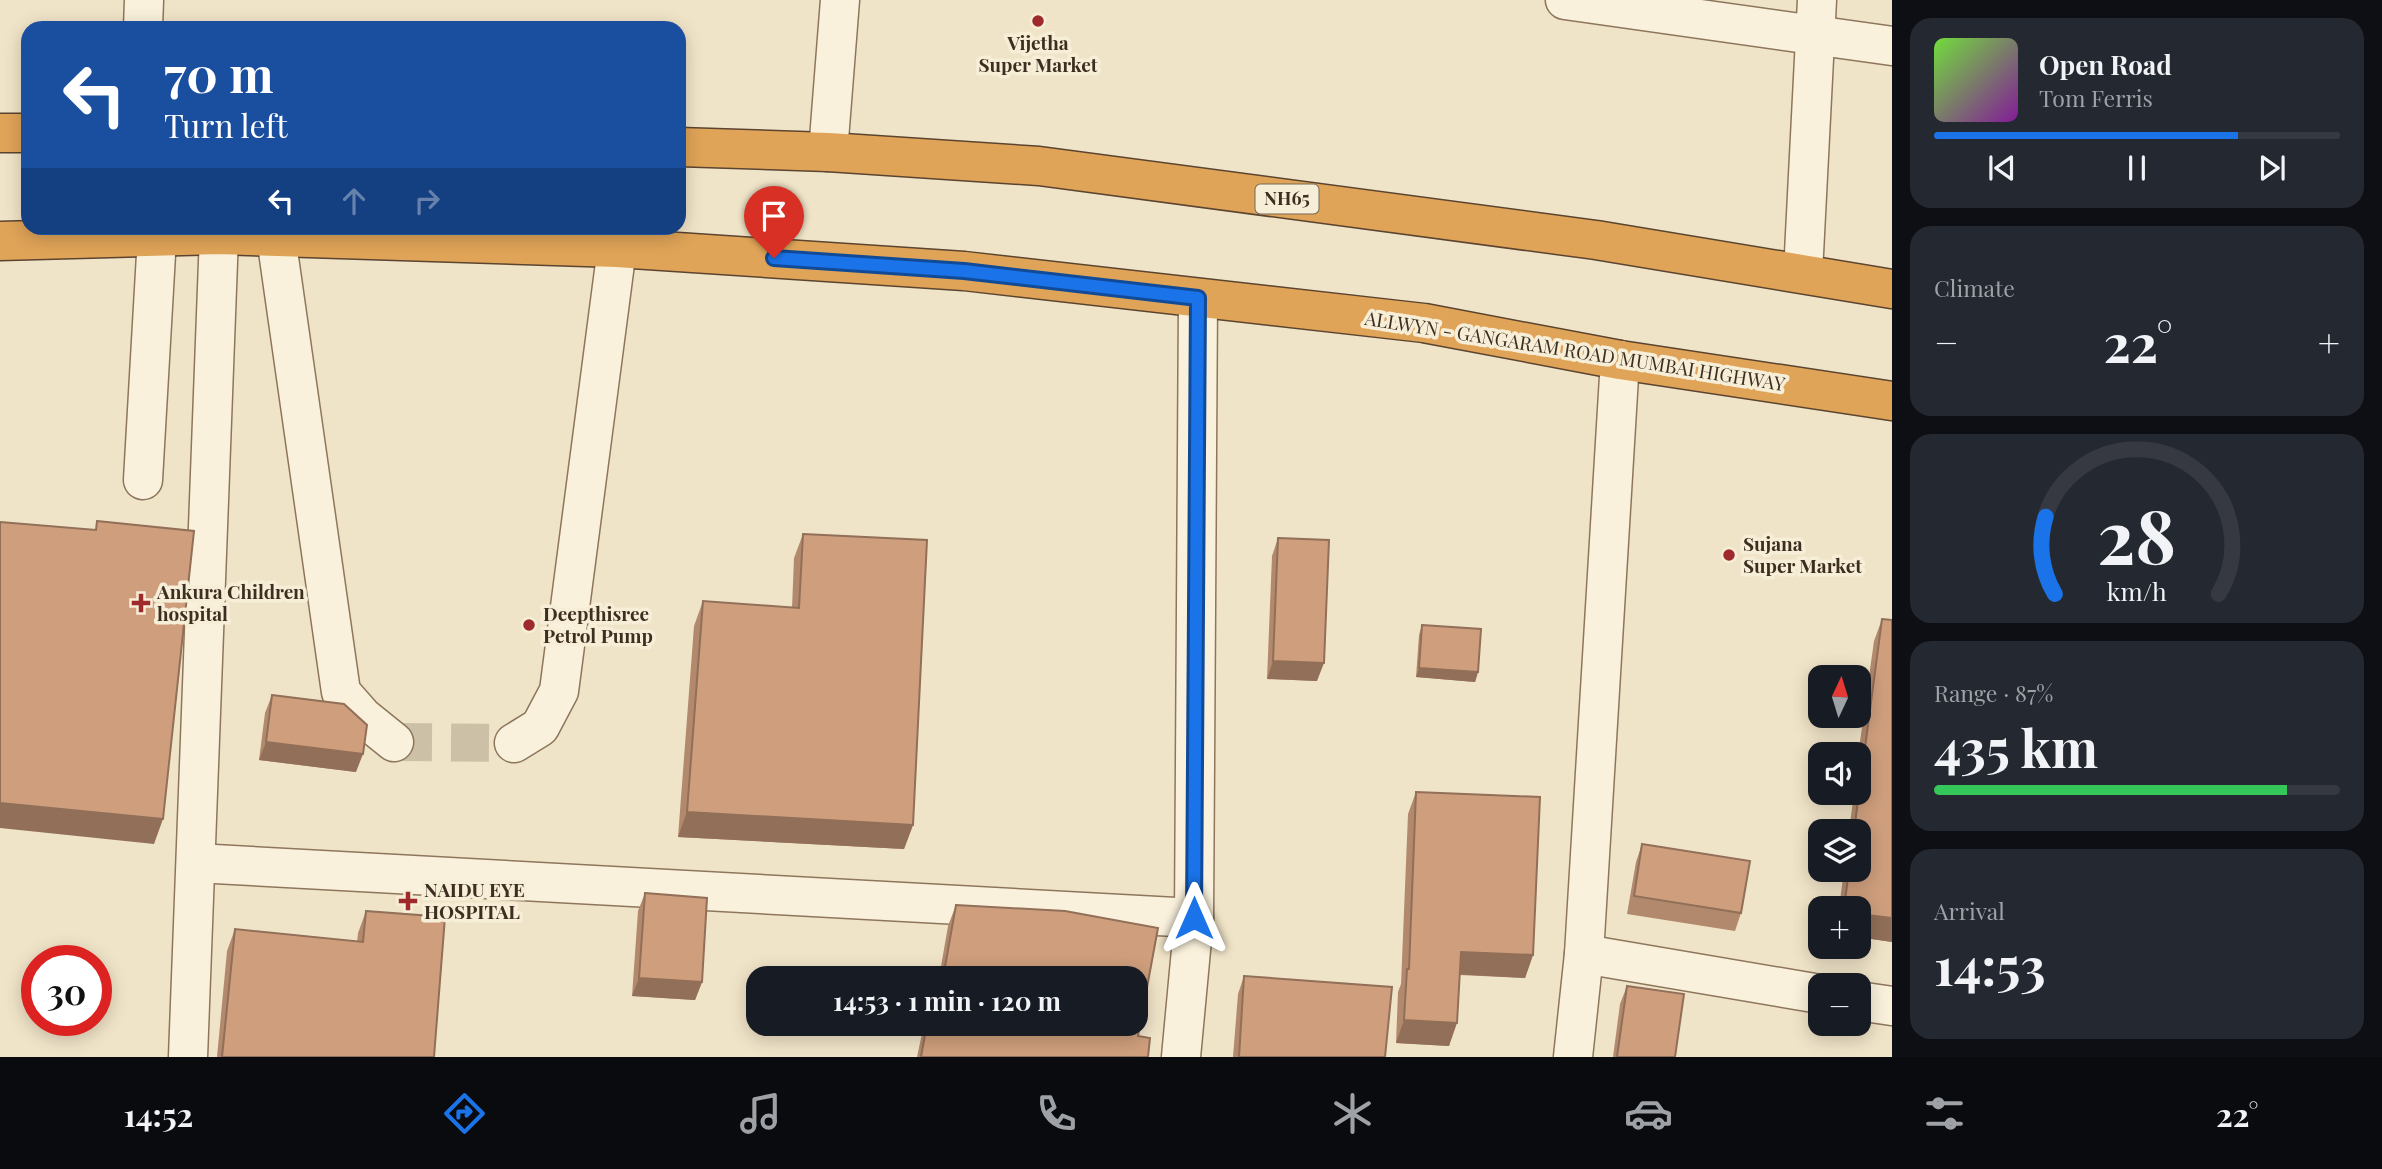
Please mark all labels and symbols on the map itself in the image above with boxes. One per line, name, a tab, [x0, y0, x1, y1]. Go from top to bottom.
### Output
marker: Vijetha Super Market	[1030, 13, 1046, 29]
place label: Vijetha Super Market	[978, 29, 1098, 77]
road number: NH65	[1256, 184, 1318, 214]
pin	[744, 186, 804, 258]
street label: ALLWYN - GANGARAM ROAD MUMBAI HIGHWAY	[1362, 304, 1788, 396]
place label: Sujana Super Market	[1743, 530, 1862, 578]
marker: Sujana Super Market	[1721, 547, 1737, 563]
place label: Ankura Children hospital	[156, 578, 305, 626]
marker: Ankura Children hospital	[131, 593, 151, 613]
place label: Deepthisree Petrol Pump	[543, 600, 653, 648]
marker: Deepthisree Petrol Pump	[521, 617, 537, 633]
north arrow	[1808, 665, 1871, 728]
place label: NAIDU EYE HOSPITAL	[424, 876, 525, 924]
position arrow	[1157, 881, 1231, 955]
marker: NAIDU EYE HOSPITAL	[398, 891, 418, 911]
speed limit sign: 30	[21, 945, 112, 1036]

